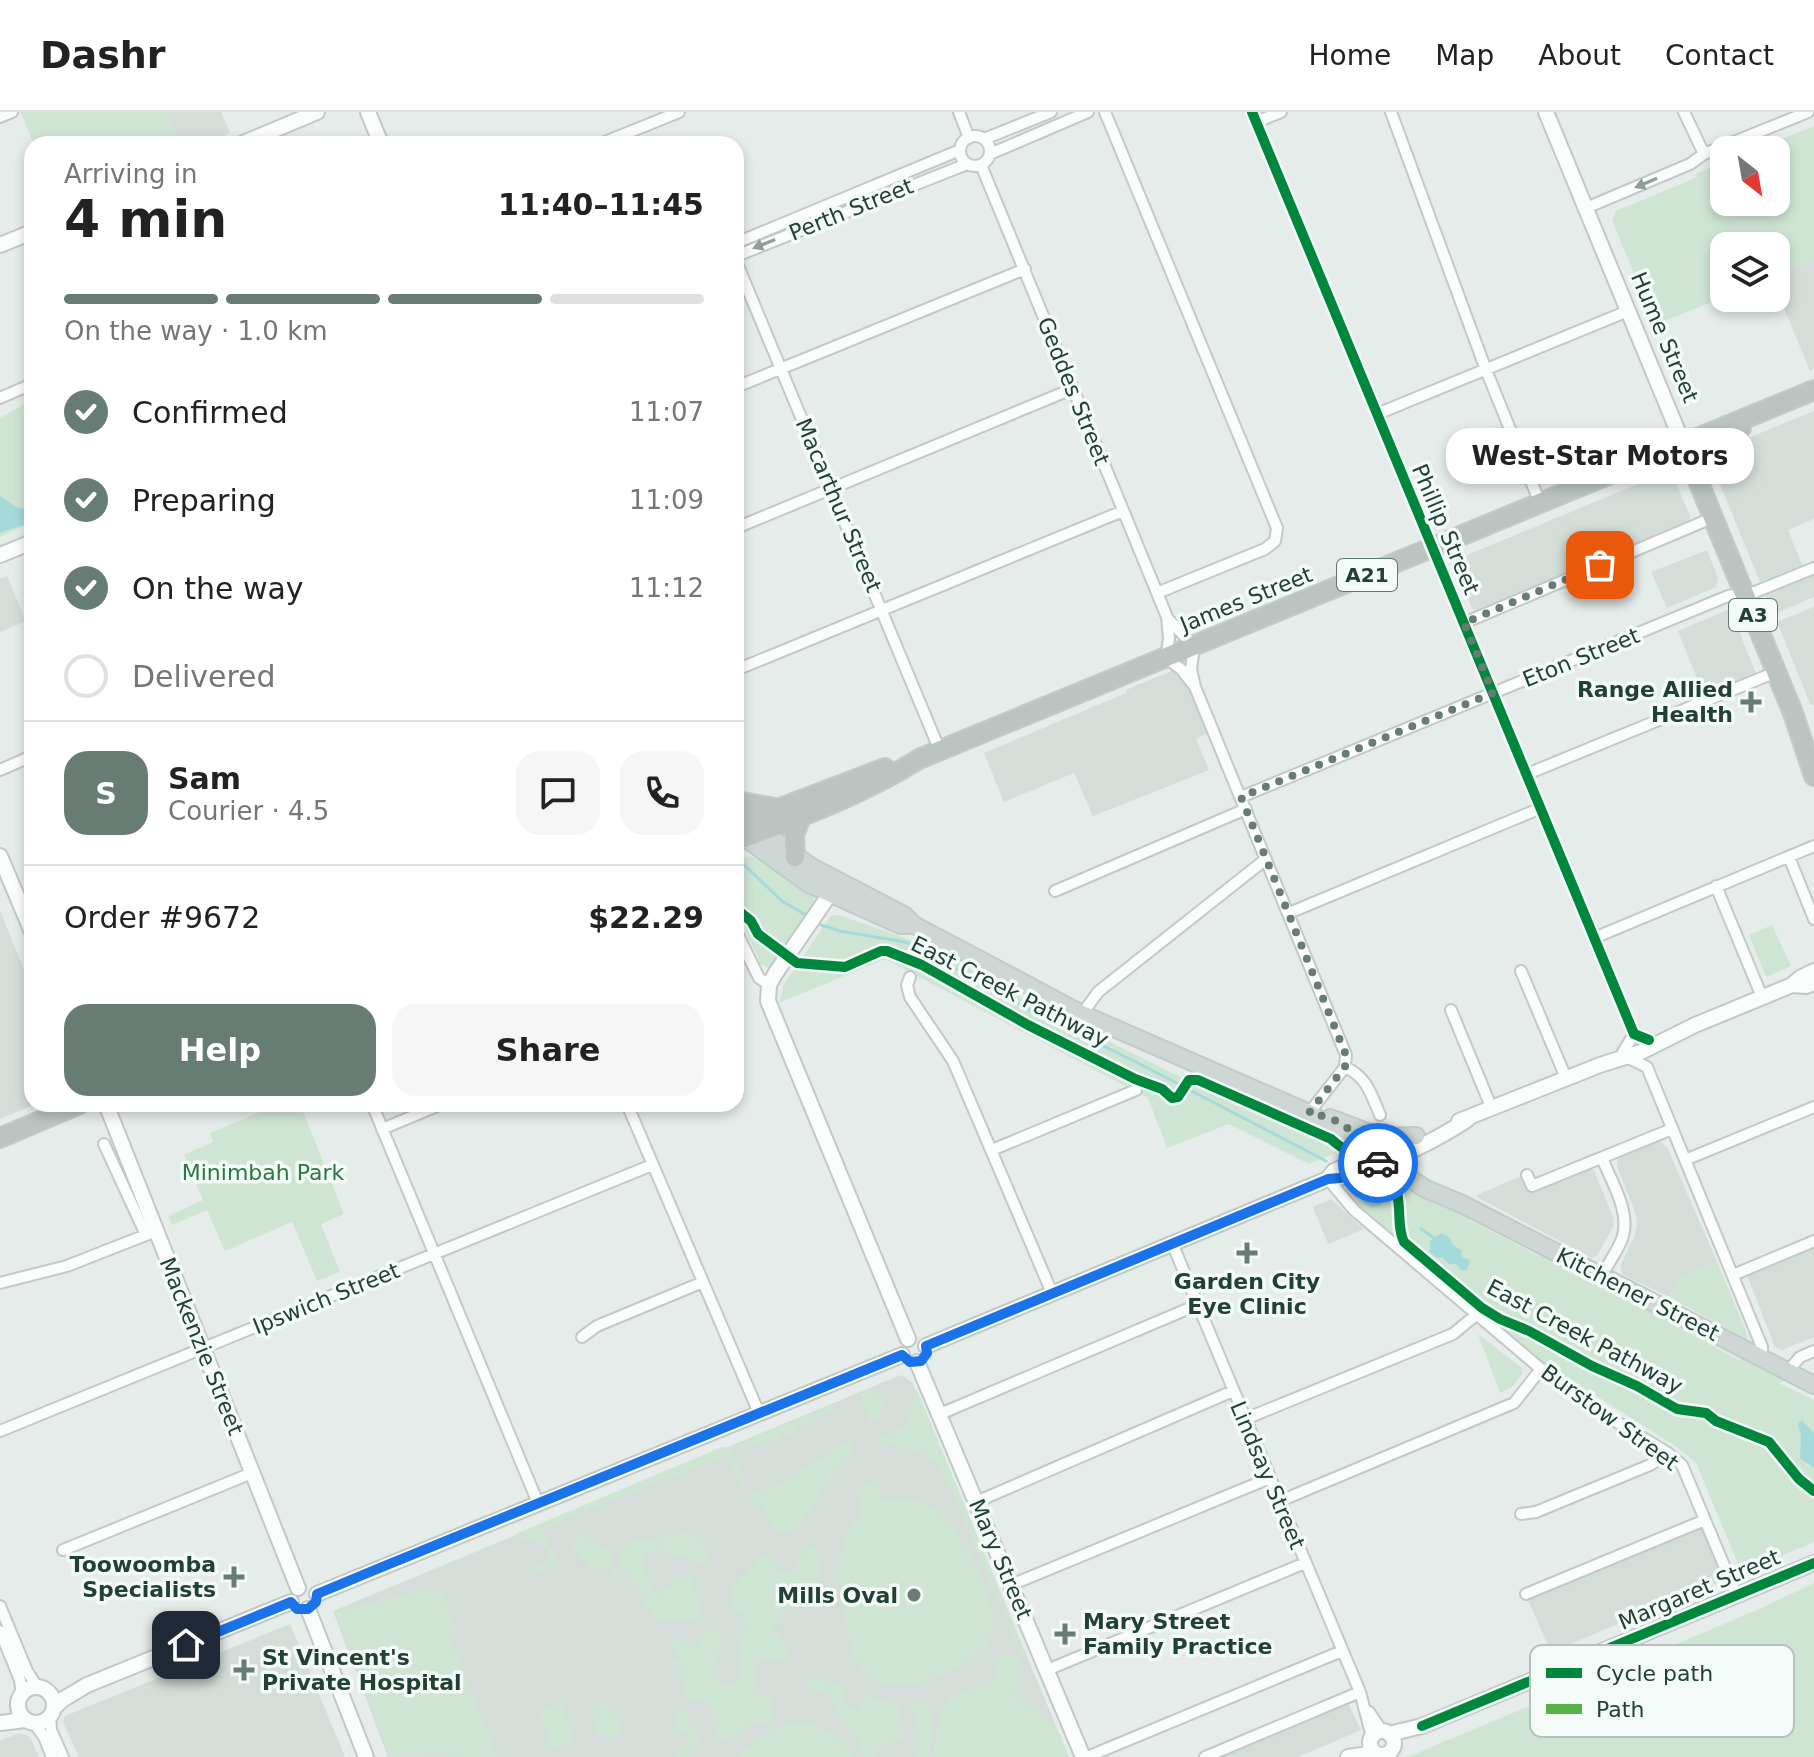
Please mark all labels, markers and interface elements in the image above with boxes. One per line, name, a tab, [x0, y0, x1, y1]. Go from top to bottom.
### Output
text: Dashr	[40, 33, 166, 77]
text: Home	[1308, 39, 1391, 72]
text: Map	[1435, 39, 1494, 72]
text: About	[1538, 39, 1621, 72]
text: Contact	[1665, 39, 1774, 72]
north arrow	[1710, 136, 1790, 216]
map controls	[1710, 136, 1790, 312]
text: Arriving in	[64, 159, 198, 189]
street label: Perth Street	[786, 173, 917, 246]
one-way arrow	[1634, 176, 1658, 189]
text: 11:40–11:45	[498, 187, 704, 222]
text: 4 min	[64, 189, 227, 249]
button: layers	[1710, 232, 1790, 312]
one-way arrow	[752, 238, 776, 251]
street label: Hume Street	[1626, 268, 1703, 407]
street label: Geddes Street	[1032, 314, 1115, 469]
text: On the way · 1.0 km	[64, 316, 328, 346]
icon: check	[64, 390, 108, 434]
text: Confirmed	[132, 395, 288, 430]
text: 11:07	[629, 397, 704, 427]
street label: Macarthur Street	[791, 414, 887, 596]
callout: West-Star Motors	[1446, 429, 1754, 485]
text: West-Star Motors	[1472, 441, 1728, 471]
street label: Phillip Street	[1407, 460, 1484, 599]
icon: check	[64, 478, 108, 522]
text: Preparing	[132, 483, 276, 518]
text: 11:09	[629, 485, 704, 515]
pin	[1566, 531, 1634, 599]
icon: bag	[1578, 543, 1622, 587]
road number: A21	[1337, 559, 1397, 591]
street label: James Street	[1175, 561, 1316, 638]
icon: check	[64, 566, 108, 610]
text: On the way	[132, 571, 304, 606]
text: 11:12	[629, 573, 704, 603]
road number: A3	[1729, 599, 1777, 631]
street label: Eton Street	[1519, 623, 1644, 692]
text: Delivered	[132, 659, 276, 694]
place label: Range Allied Health	[1577, 677, 1733, 727]
marker: Range Allied Health	[1740, 691, 1762, 713]
button: chat	[516, 751, 600, 835]
button: phone	[620, 751, 704, 835]
text: Sam	[168, 761, 241, 796]
text: S	[95, 776, 117, 811]
text: Courier · 4.5	[168, 796, 329, 826]
text: Order #9672	[64, 900, 260, 935]
text: $22.29	[588, 900, 704, 935]
street label: East Creek Pathway	[907, 931, 1113, 1052]
button: Help	[64, 1004, 376, 1096]
button: Share	[392, 1004, 704, 1096]
courier	[1338, 1123, 1418, 1203]
icon: car	[1356, 1141, 1400, 1185]
park label: Minimbah Park	[182, 1160, 345, 1185]
marker: Garden City Eye Clinic	[1236, 1242, 1258, 1264]
street label: Kitchener Street	[1552, 1243, 1724, 1346]
street label: Mackenzie Street	[155, 1254, 249, 1439]
street label: Ipswich Street	[249, 1258, 403, 1339]
place label: Garden City Eye Clinic	[1174, 1269, 1320, 1319]
street label: East Creek Pathway	[1483, 1274, 1687, 1399]
street label: Burstow Street	[1536, 1359, 1683, 1476]
street label: Lindsay Street	[1225, 1398, 1310, 1553]
street label: Mary Street	[964, 1495, 1037, 1624]
street label: Margaret Street	[1615, 1544, 1784, 1635]
place label: Toowoomba Specialists	[70, 1552, 216, 1602]
marker: Toowoomba Specialists	[223, 1566, 245, 1588]
place label: Mills Oval	[777, 1583, 898, 1608]
marker: Mills Oval	[905, 1586, 923, 1604]
place label: Mary Street Family Practice	[1083, 1609, 1272, 1659]
pin	[152, 1611, 220, 1679]
icon: home	[164, 1623, 208, 1667]
marker: Mary Street Family Practice	[1054, 1623, 1076, 1645]
place label: St Vincent's Private Hospital	[262, 1645, 462, 1695]
legend	[1530, 1645, 1794, 1737]
marker: St Vincent's Private Hospital	[233, 1659, 255, 1681]
text: Cycle path	[1596, 1661, 1713, 1686]
text: Path	[1596, 1697, 1644, 1722]

